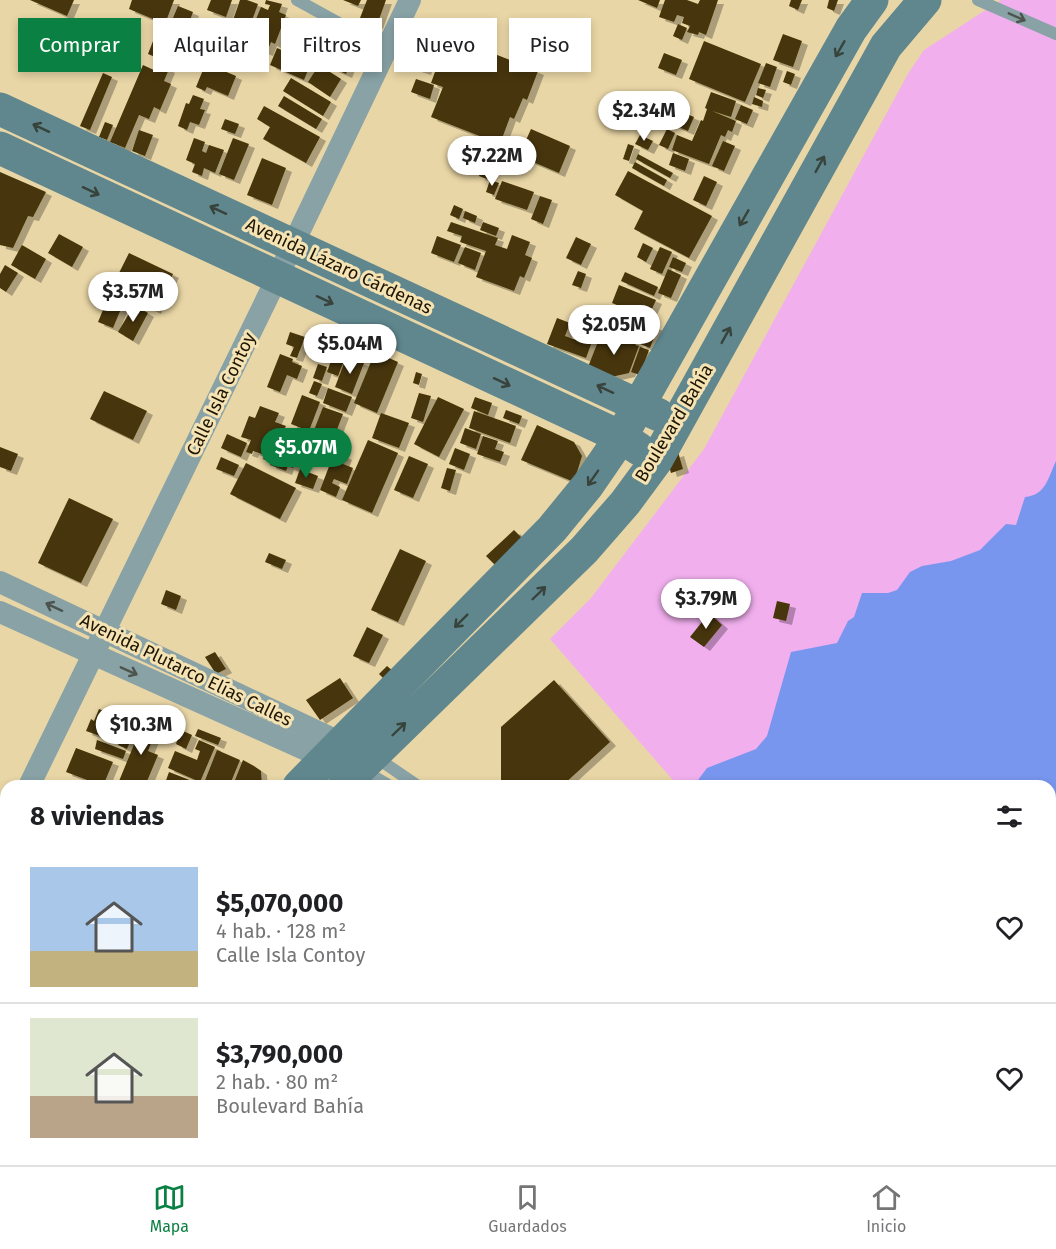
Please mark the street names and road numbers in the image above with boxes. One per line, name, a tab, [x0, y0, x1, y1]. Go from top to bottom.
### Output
street label: Avenida Lázaro Cárdenas	[242, 213, 436, 319]
street label: Calle Isla Contoy	[182, 329, 260, 459]
street label: Boulevard Bahía	[630, 360, 718, 486]
street label: Avenida Plutarco Elías Calles	[77, 609, 295, 731]

